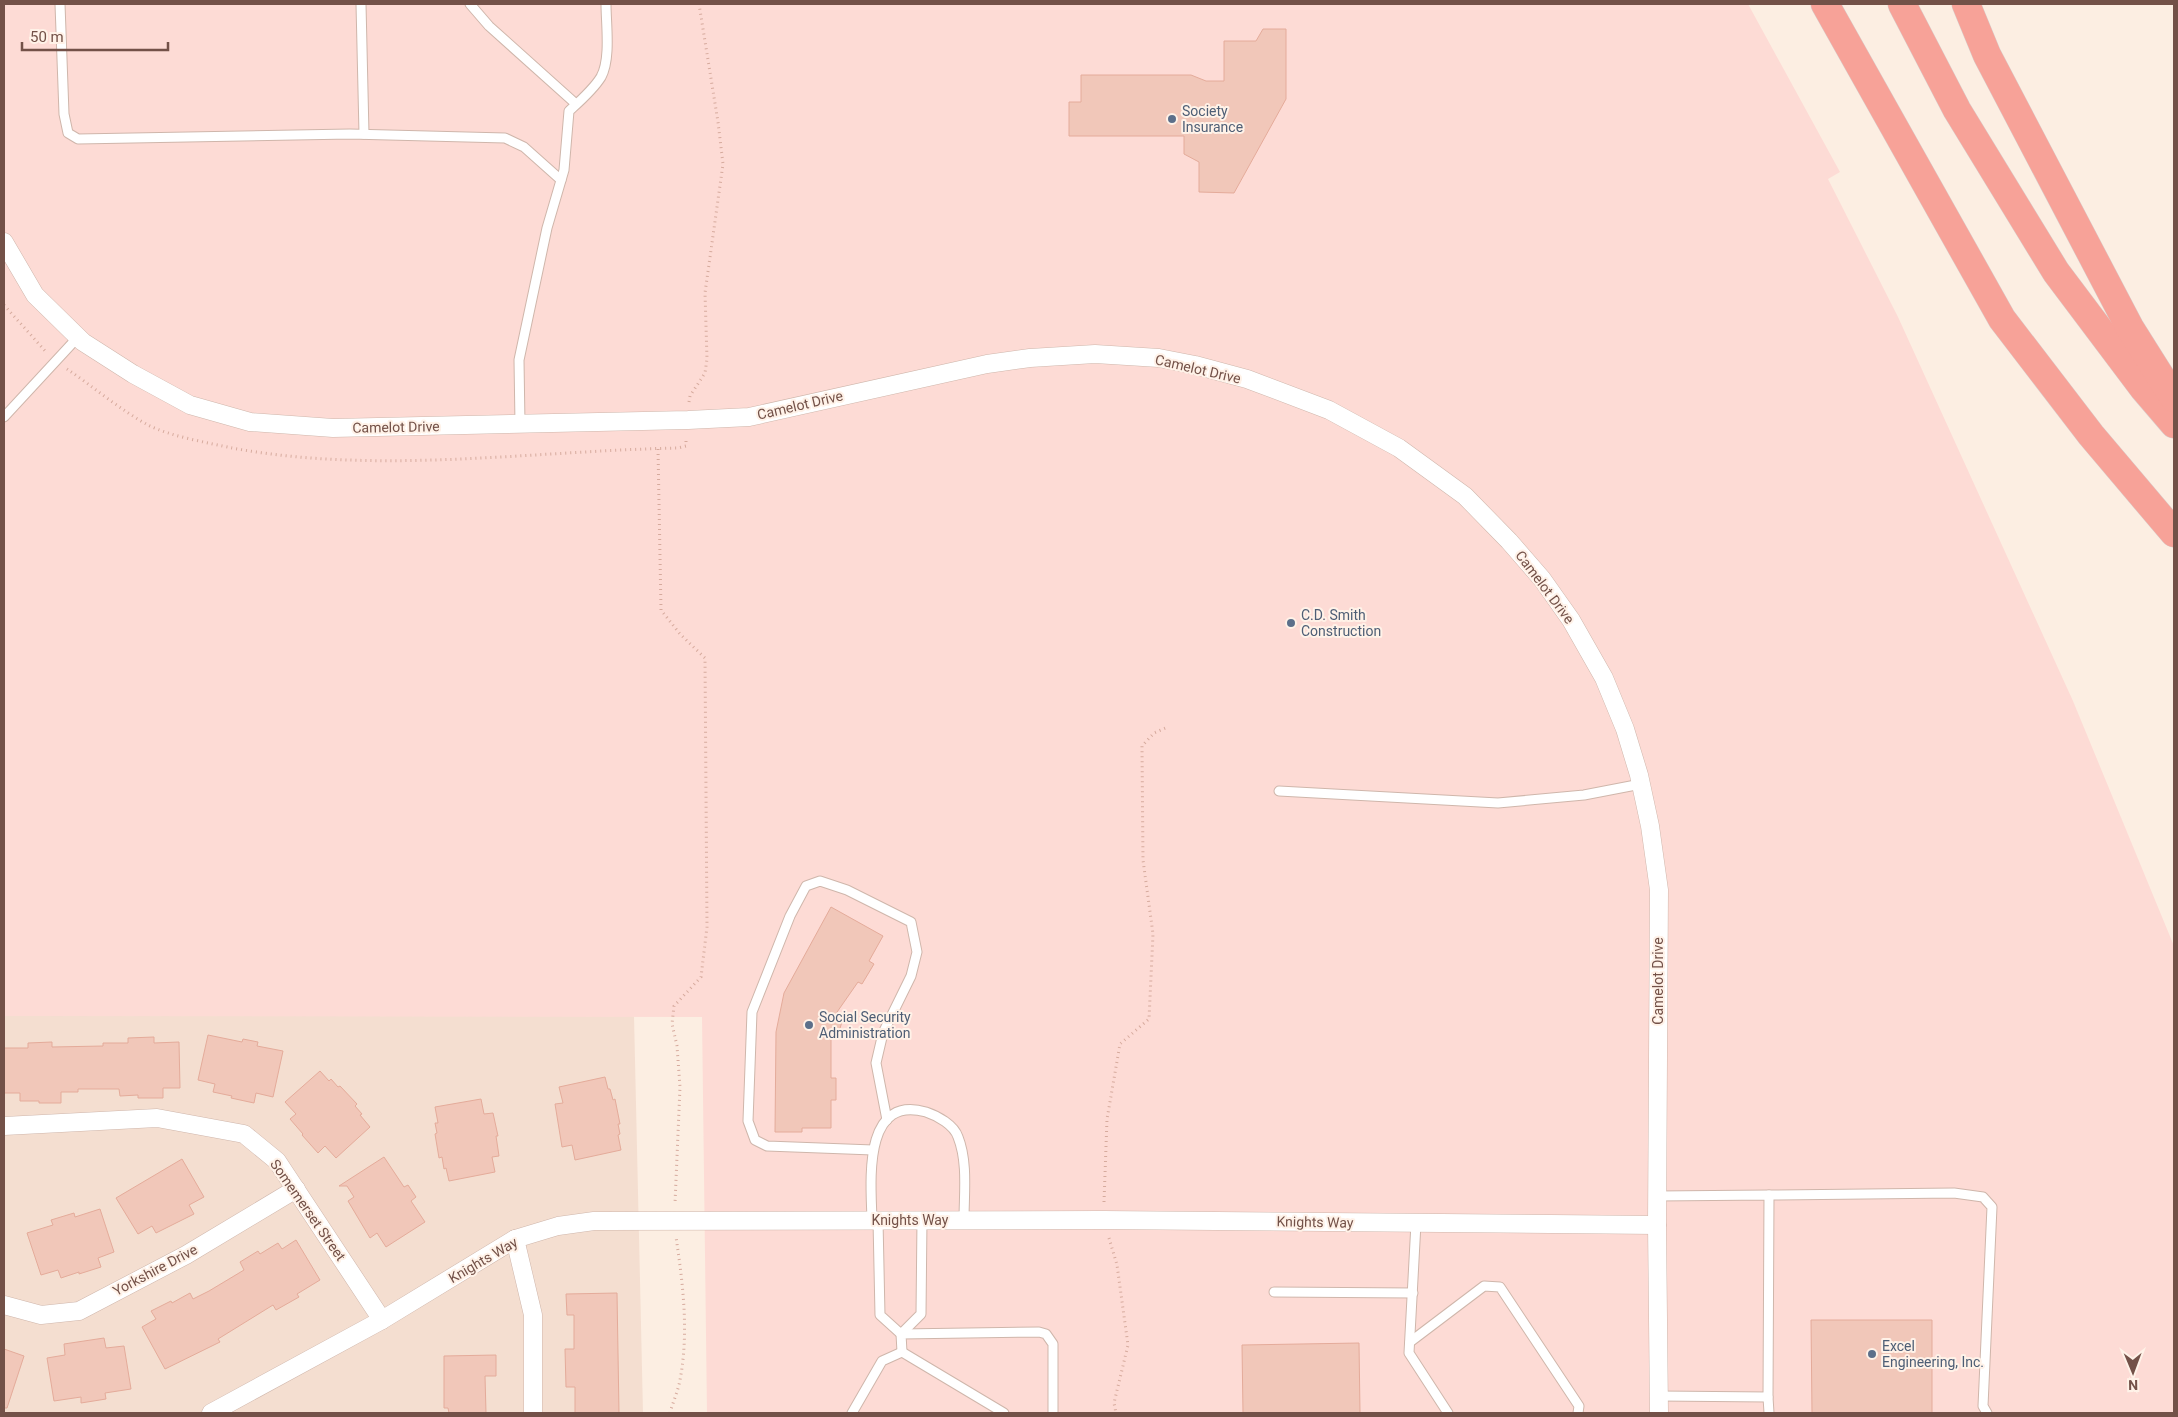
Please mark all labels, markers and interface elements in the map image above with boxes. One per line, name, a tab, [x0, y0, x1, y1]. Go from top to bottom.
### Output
scale bar	[22, 20, 169, 52]
text: 50 m	[30, 28, 64, 46]
place label: Society Insurance	[1182, 103, 1243, 135]
marker: Society Insurance	[1166, 113, 1178, 125]
street label: Camelot Drive	[1154, 351, 1242, 387]
street label: Camelot Drive	[756, 387, 844, 423]
street label: Camelot Drive	[352, 418, 440, 436]
street label: Camelot Drive	[1512, 547, 1578, 627]
place label: C.D. Smith Construction	[1301, 607, 1381, 639]
marker: C.D. Smith Construction	[1285, 617, 1297, 629]
street label: Camelot Drive	[1650, 937, 1666, 1025]
place label: Social Security Administration	[819, 1009, 911, 1041]
marker: Social Security Administration	[803, 1019, 815, 1031]
street label: Somemerset Street	[267, 1156, 349, 1264]
street label: Knights Way	[872, 1212, 949, 1228]
street label: Knights Way	[1276, 1213, 1354, 1231]
street label: Knights Way	[446, 1234, 521, 1286]
street label: Yorkshire Drive	[110, 1241, 200, 1299]
place label: Excel Engineering, Inc.	[1882, 1338, 1984, 1370]
north arrow	[2108, 1347, 2158, 1397]
marker: Excel Engineering, Inc.	[1866, 1348, 1878, 1360]
text: N	[2128, 1377, 2138, 1393]

